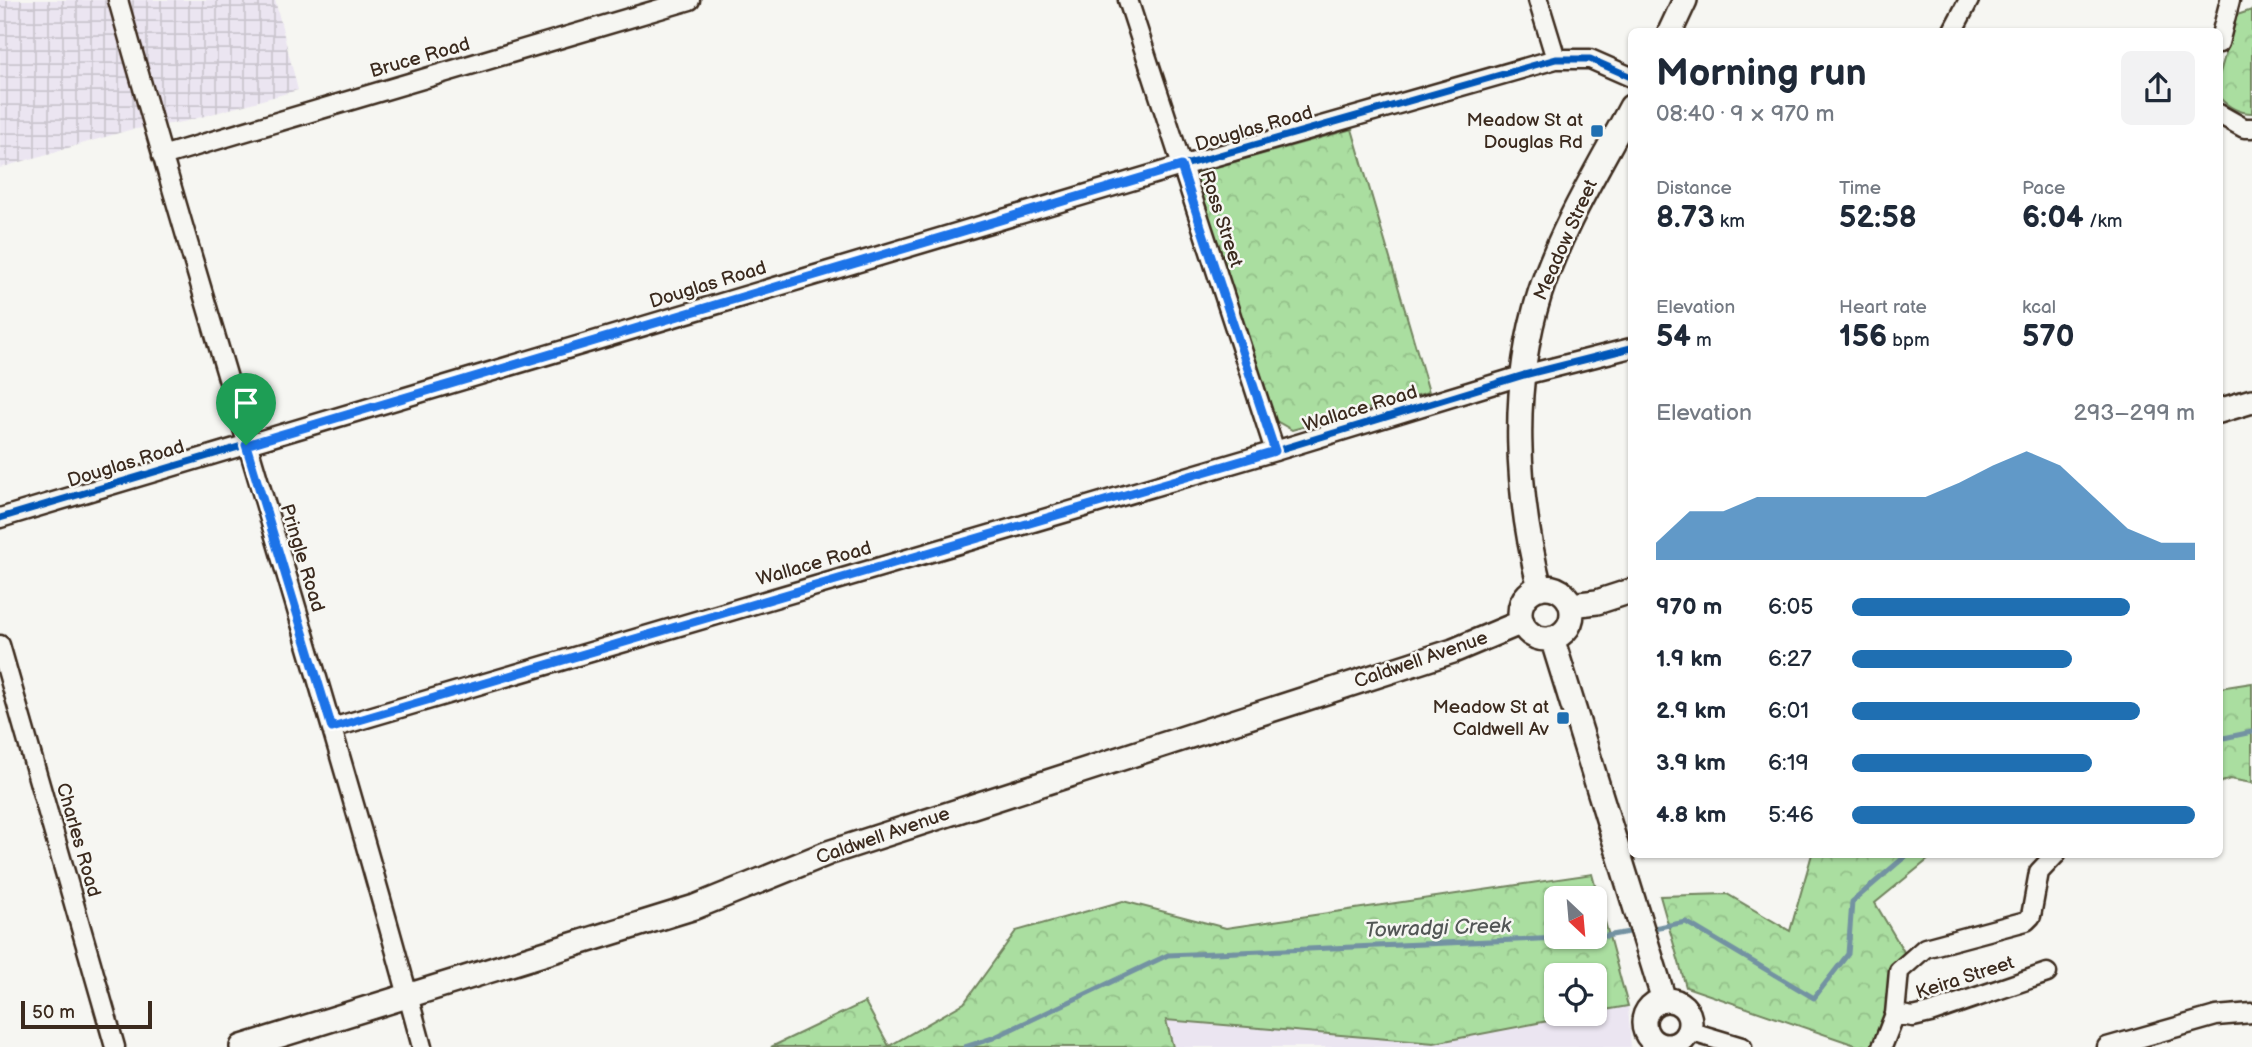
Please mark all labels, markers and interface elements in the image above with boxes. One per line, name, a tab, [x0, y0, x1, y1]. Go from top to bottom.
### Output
street label: Bruce Road	[367, 33, 473, 83]
text: Morning run	[1656, 51, 1867, 96]
button: share	[2121, 51, 2195, 125]
text: 08:40 · 9 × 970 m	[1656, 100, 1834, 128]
street label: Douglas Road	[1193, 101, 1315, 157]
place label: Meadow St at Douglas Rd	[1466, 109, 1583, 154]
marker: Meadow St at Douglas Rd	[1589, 123, 1605, 139]
street label: Ross Street	[1195, 168, 1247, 270]
street label: Meadow Street	[1529, 176, 1603, 304]
text: Distance	[1656, 177, 1732, 200]
text: Time	[1839, 177, 1881, 200]
text: Pace	[2022, 177, 2065, 200]
text: 8.73	[1656, 200, 1715, 236]
text: 52:58	[1839, 200, 1917, 236]
text: 6:04	[2022, 200, 2084, 236]
text: km	[1715, 210, 1745, 233]
text: /km	[2084, 210, 2123, 233]
street label: Douglas Road	[647, 256, 769, 314]
text: Elevation	[1656, 296, 1735, 319]
text: Heart rate	[1839, 296, 1927, 319]
text: kcal	[2022, 296, 2056, 319]
text: 54	[1656, 319, 1691, 355]
text: 156	[1839, 319, 1887, 355]
text: 570	[2022, 319, 2075, 355]
text: m	[1691, 329, 1712, 352]
text: bpm	[1887, 329, 1930, 352]
pin	[216, 373, 276, 445]
street label: Wallace Road	[1300, 381, 1420, 437]
icon: arrive	[227, 384, 265, 422]
text: Elevation	[1656, 399, 1752, 427]
text: 293–299 m	[2073, 399, 2195, 427]
street label: Douglas Road	[65, 435, 187, 493]
street label: Pringle Road	[275, 501, 329, 615]
street label: Wallace Road	[754, 537, 874, 591]
text: 970 m	[1656, 593, 1722, 621]
text: 6:05	[1768, 593, 1813, 621]
street label: Caldwell Avenue	[1351, 626, 1491, 694]
text: 1.9 km	[1656, 645, 1722, 673]
text: 6:27	[1768, 645, 1812, 673]
place label: Meadow St at Caldwell Av	[1432, 696, 1550, 741]
text: 2.9 km	[1656, 697, 1726, 725]
text: 6:01	[1768, 697, 1809, 725]
marker: Meadow St at Caldwell Av	[1555, 710, 1571, 726]
text: 3.9 km	[1656, 749, 1726, 777]
text: 6:19	[1768, 749, 1809, 777]
street label: Charles Road	[51, 780, 105, 900]
text: 4.8 km	[1656, 801, 1726, 829]
text: 5:46	[1768, 801, 1814, 829]
street label: Caldwell Avenue	[813, 802, 953, 870]
north arrow	[1544, 886, 1606, 948]
map controls	[1544, 886, 1607, 1026]
water label: Towradgi Creek	[1364, 913, 1512, 943]
street label: Keira Street	[1913, 951, 2017, 1005]
button: locate	[1544, 963, 1607, 1026]
scale bar	[21, 998, 152, 1030]
text: 50 m	[32, 1001, 75, 1024]

